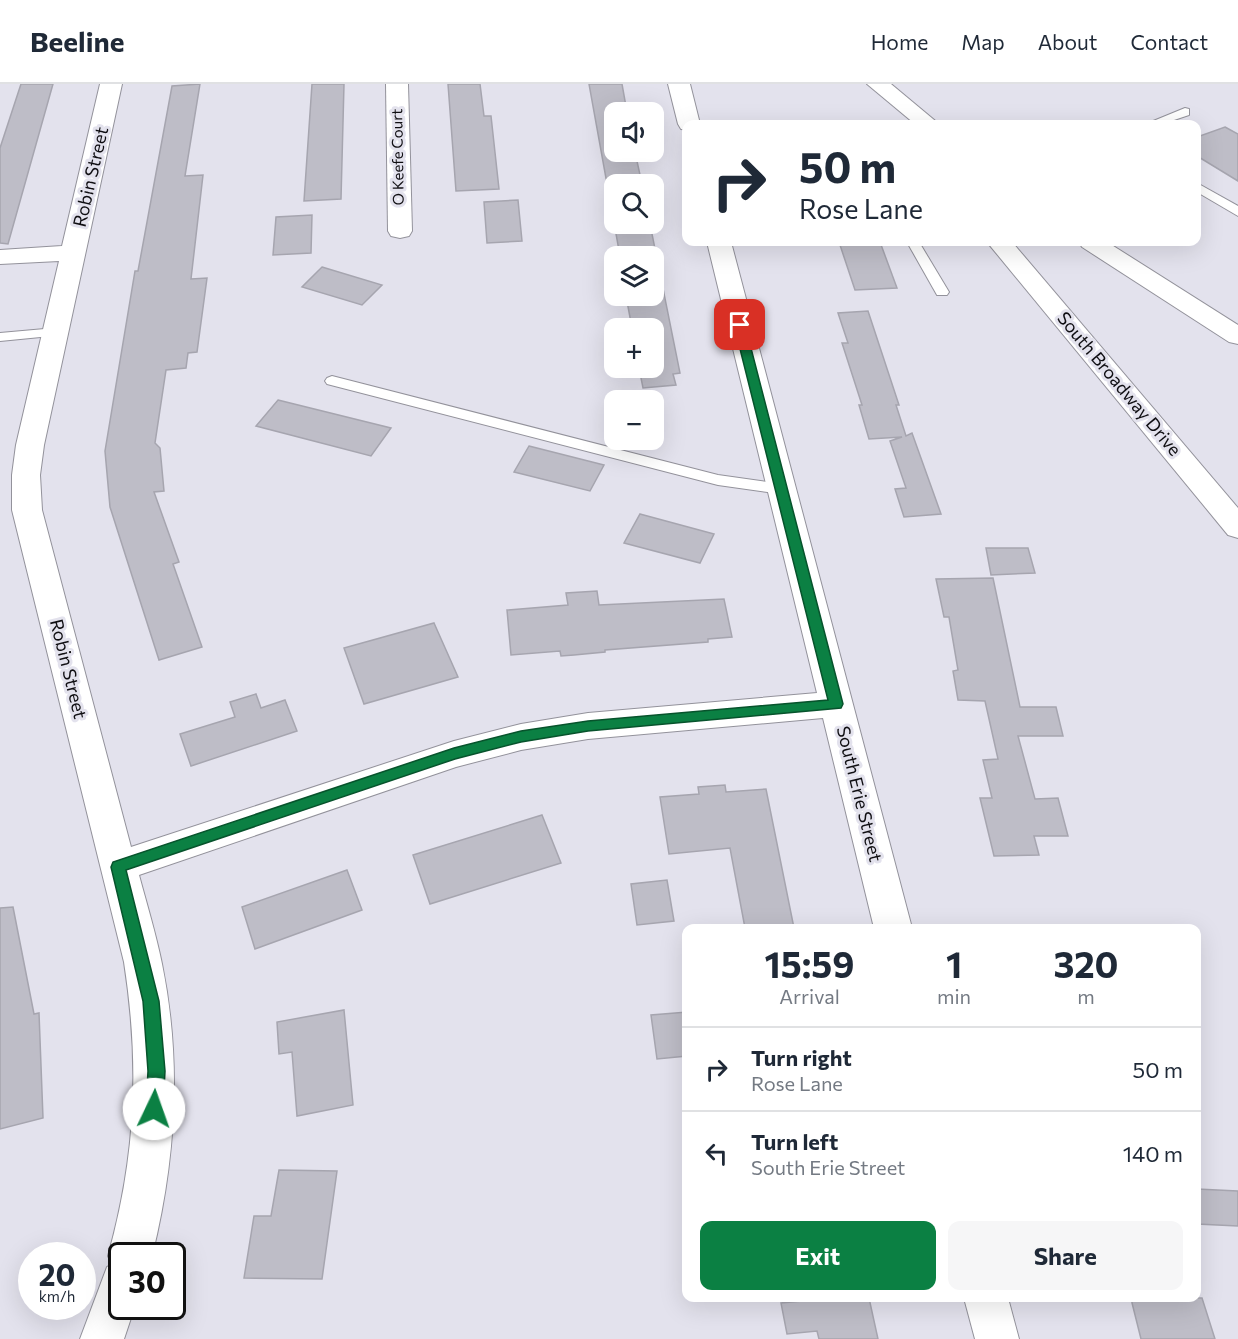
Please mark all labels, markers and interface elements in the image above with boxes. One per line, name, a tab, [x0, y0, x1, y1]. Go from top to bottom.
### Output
text: Beeline	[30, 24, 124, 58]
text: Home	[871, 29, 928, 54]
text: Map	[961, 29, 1005, 54]
text: About	[1038, 29, 1097, 54]
text: Contact	[1130, 29, 1208, 54]
map controls	[604, 102, 664, 450]
button: sound	[604, 102, 664, 162]
street label: O Keefe Court	[387, 109, 407, 205]
street label: Robin Street	[68, 125, 112, 229]
text: 50 m	[799, 140, 896, 192]
icon: right	[700, 144, 778, 222]
button: search	[604, 174, 664, 234]
text: Rose Lane	[799, 192, 923, 225]
button: layers	[604, 246, 664, 306]
pin	[714, 299, 765, 350]
street label: South Broadway Drive	[1053, 307, 1186, 460]
icon: arrive	[723, 308, 756, 341]
button: +	[604, 318, 664, 378]
button: −	[604, 390, 664, 450]
street label: Robin Street	[46, 617, 92, 721]
street label: South Erie Street	[833, 724, 887, 864]
text: 15:59	[765, 941, 855, 985]
text: 1	[946, 941, 962, 985]
text: 320	[1054, 941, 1119, 985]
text: Arrival	[779, 984, 840, 1008]
text: min	[937, 984, 971, 1008]
text: m	[1077, 984, 1095, 1008]
text: Turn right	[751, 1044, 852, 1071]
icon: right	[700, 1053, 733, 1086]
text: 50 m	[1133, 1056, 1183, 1083]
text: Rose Lane	[751, 1071, 843, 1095]
position arrow	[122, 1077, 186, 1141]
text: Turn left	[751, 1128, 838, 1155]
icon: left	[700, 1137, 733, 1170]
text: 140 m	[1123, 1140, 1183, 1167]
text: South Erie Street	[751, 1155, 905, 1179]
button: Exit	[700, 1221, 936, 1290]
button: Share	[948, 1221, 1183, 1290]
speed limit sign: 30	[108, 1242, 186, 1320]
text: 20	[39, 1255, 75, 1292]
text: km/h	[39, 1287, 75, 1305]

